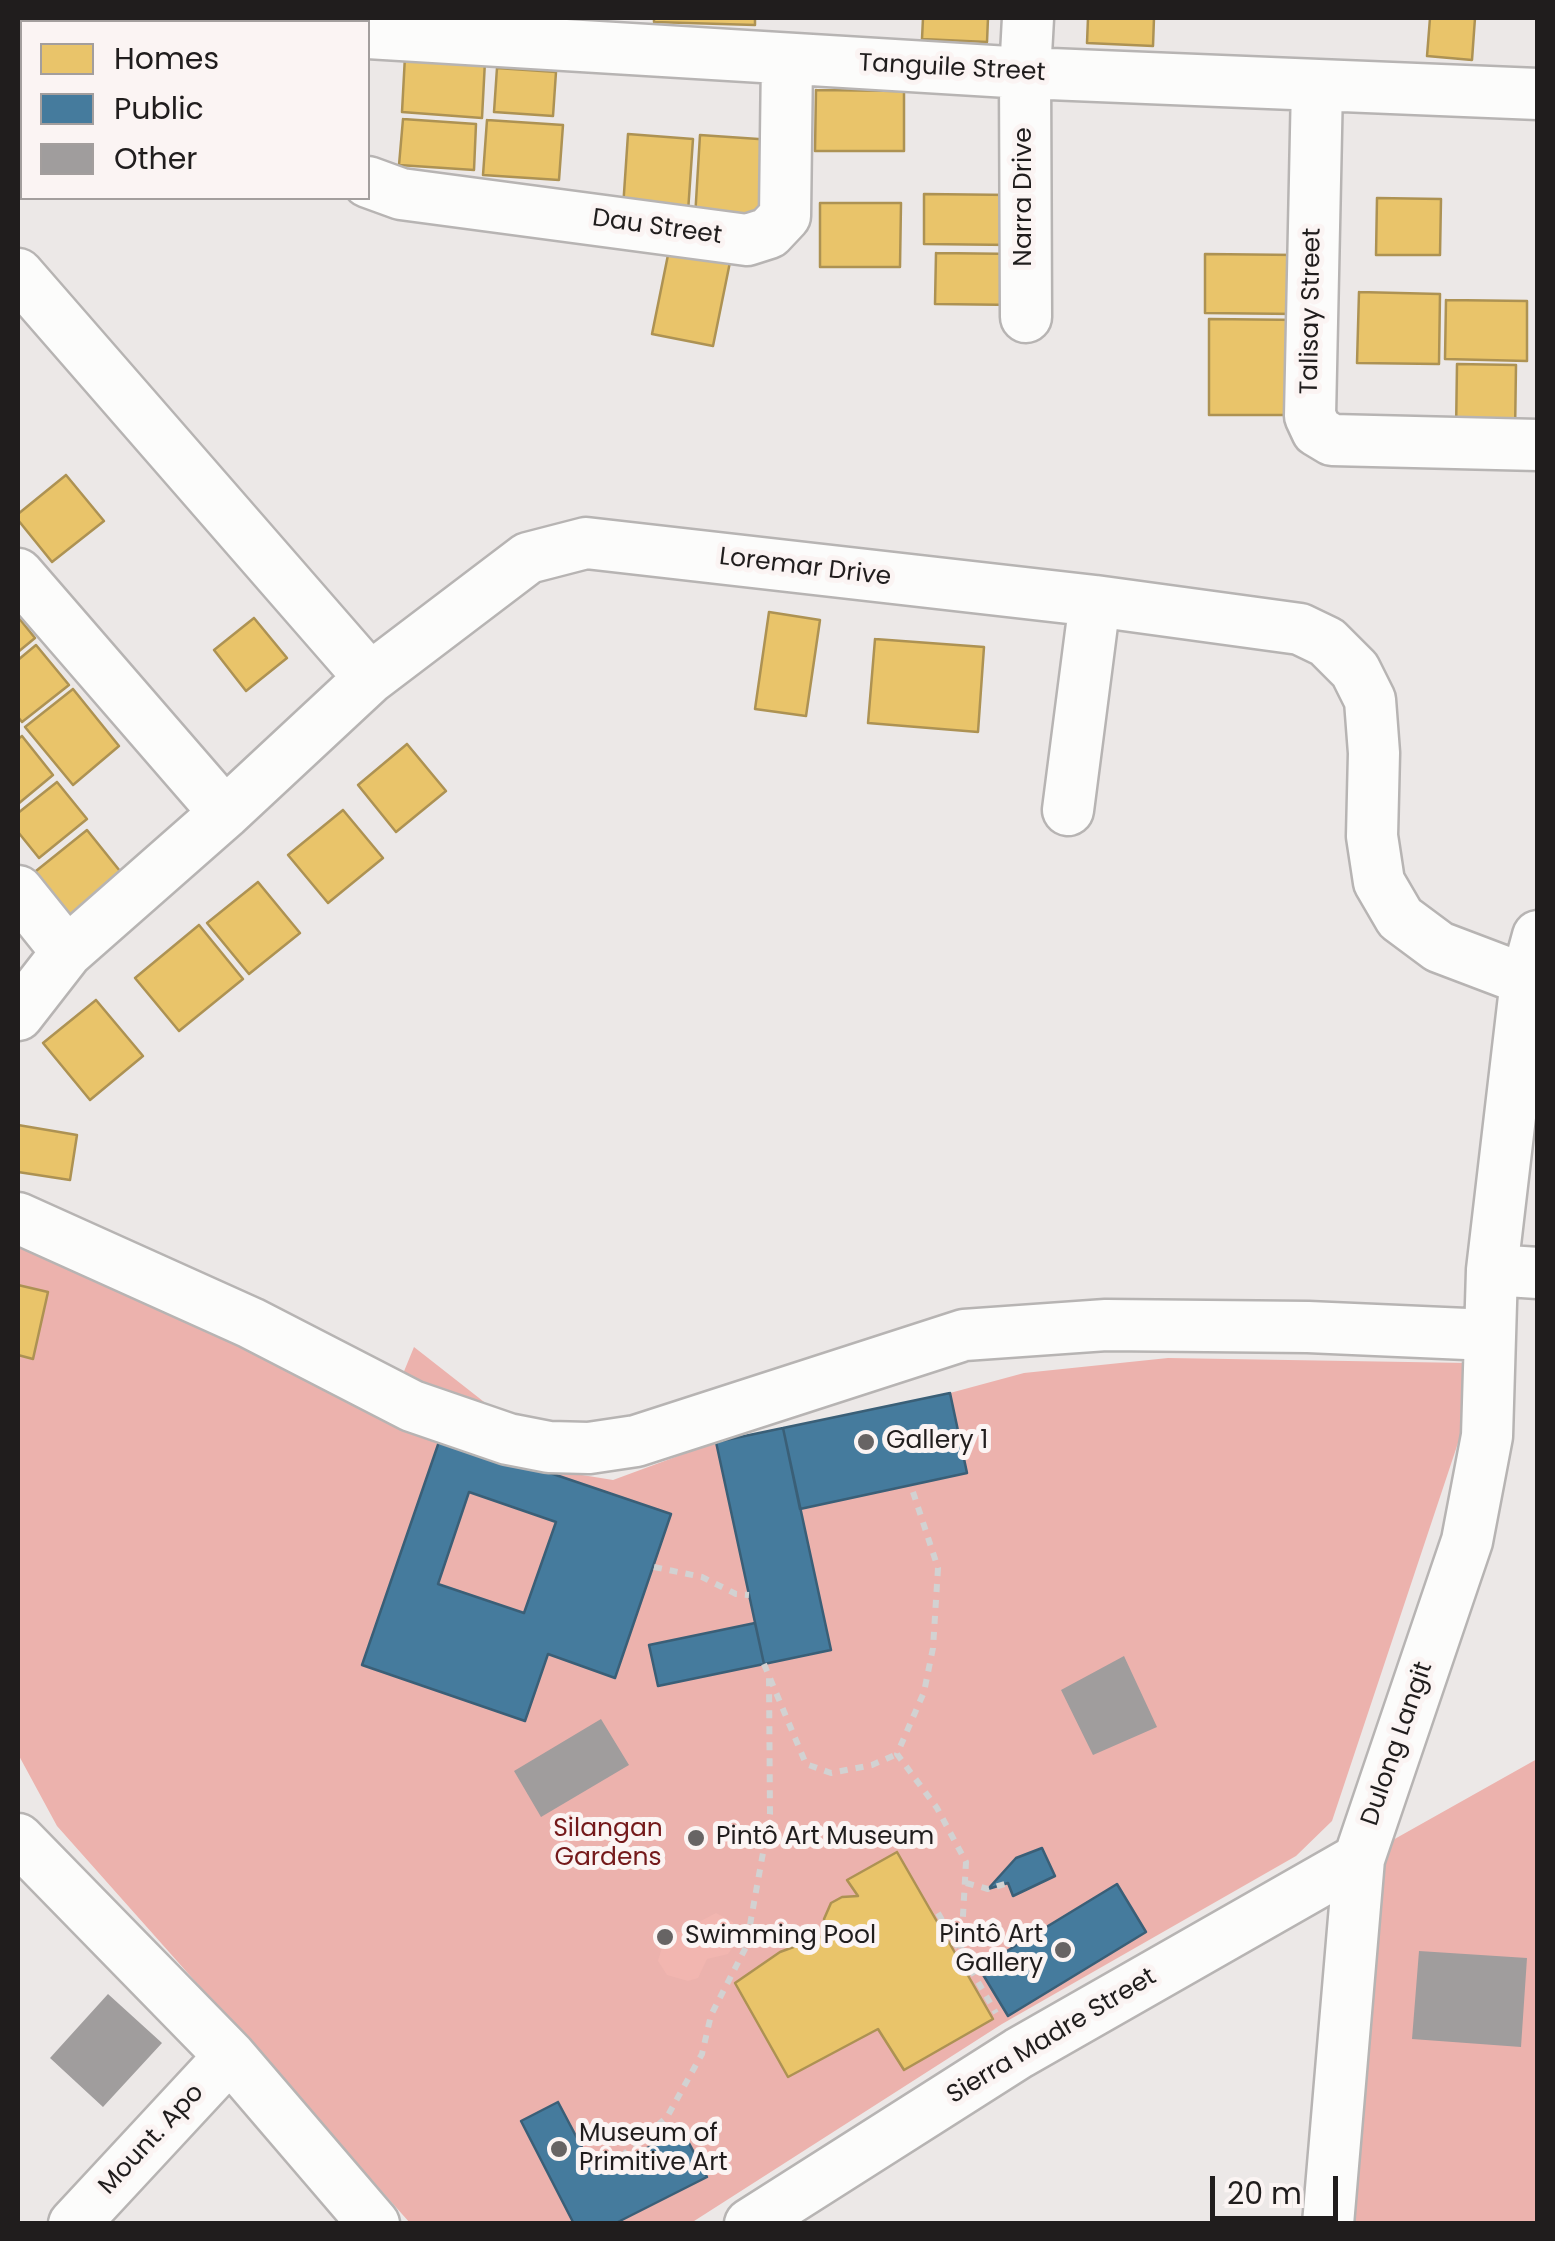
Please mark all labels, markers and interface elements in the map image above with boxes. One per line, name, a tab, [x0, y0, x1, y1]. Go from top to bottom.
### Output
legend	[20, 20, 370, 200]
text: Homes	[114, 37, 219, 80]
street label: Tanguile Street	[858, 49, 1046, 89]
text: Public	[114, 87, 204, 130]
street label: Narra Drive	[1010, 127, 1040, 267]
text: Other	[114, 137, 198, 180]
street label: Dau Street	[590, 204, 724, 252]
street label: Talisay Street	[1296, 227, 1328, 395]
street label: Loremar Drive	[717, 543, 893, 593]
place label: Gallery 1	[886, 1427, 988, 1457]
marker: Gallery 1	[855, 1431, 877, 1453]
street label: Dulong Langit	[1356, 1658, 1440, 1830]
park label: Silangan Gardens	[553, 1815, 663, 1874]
place label: Pintô Art Museum	[716, 1823, 934, 1853]
marker: Pintô Art Museum	[685, 1827, 707, 1849]
place label: Pintô Art Gallery	[939, 1921, 1043, 1980]
place label: Swimming Pool	[685, 1922, 876, 1952]
marker: Swimming Pool	[654, 1926, 676, 1948]
marker: Pintô Art Gallery	[1052, 1939, 1074, 1961]
street label: Sierra Madre Street	[942, 1963, 1162, 2111]
street label: Mount. Apo	[93, 2078, 211, 2202]
place label: Museum of Primitive Art	[579, 2120, 728, 2179]
marker: Museum of Primitive Art	[548, 2138, 570, 2160]
scale bar	[1215, 2156, 1342, 2218]
text: 20 m	[1227, 2172, 1302, 2215]

